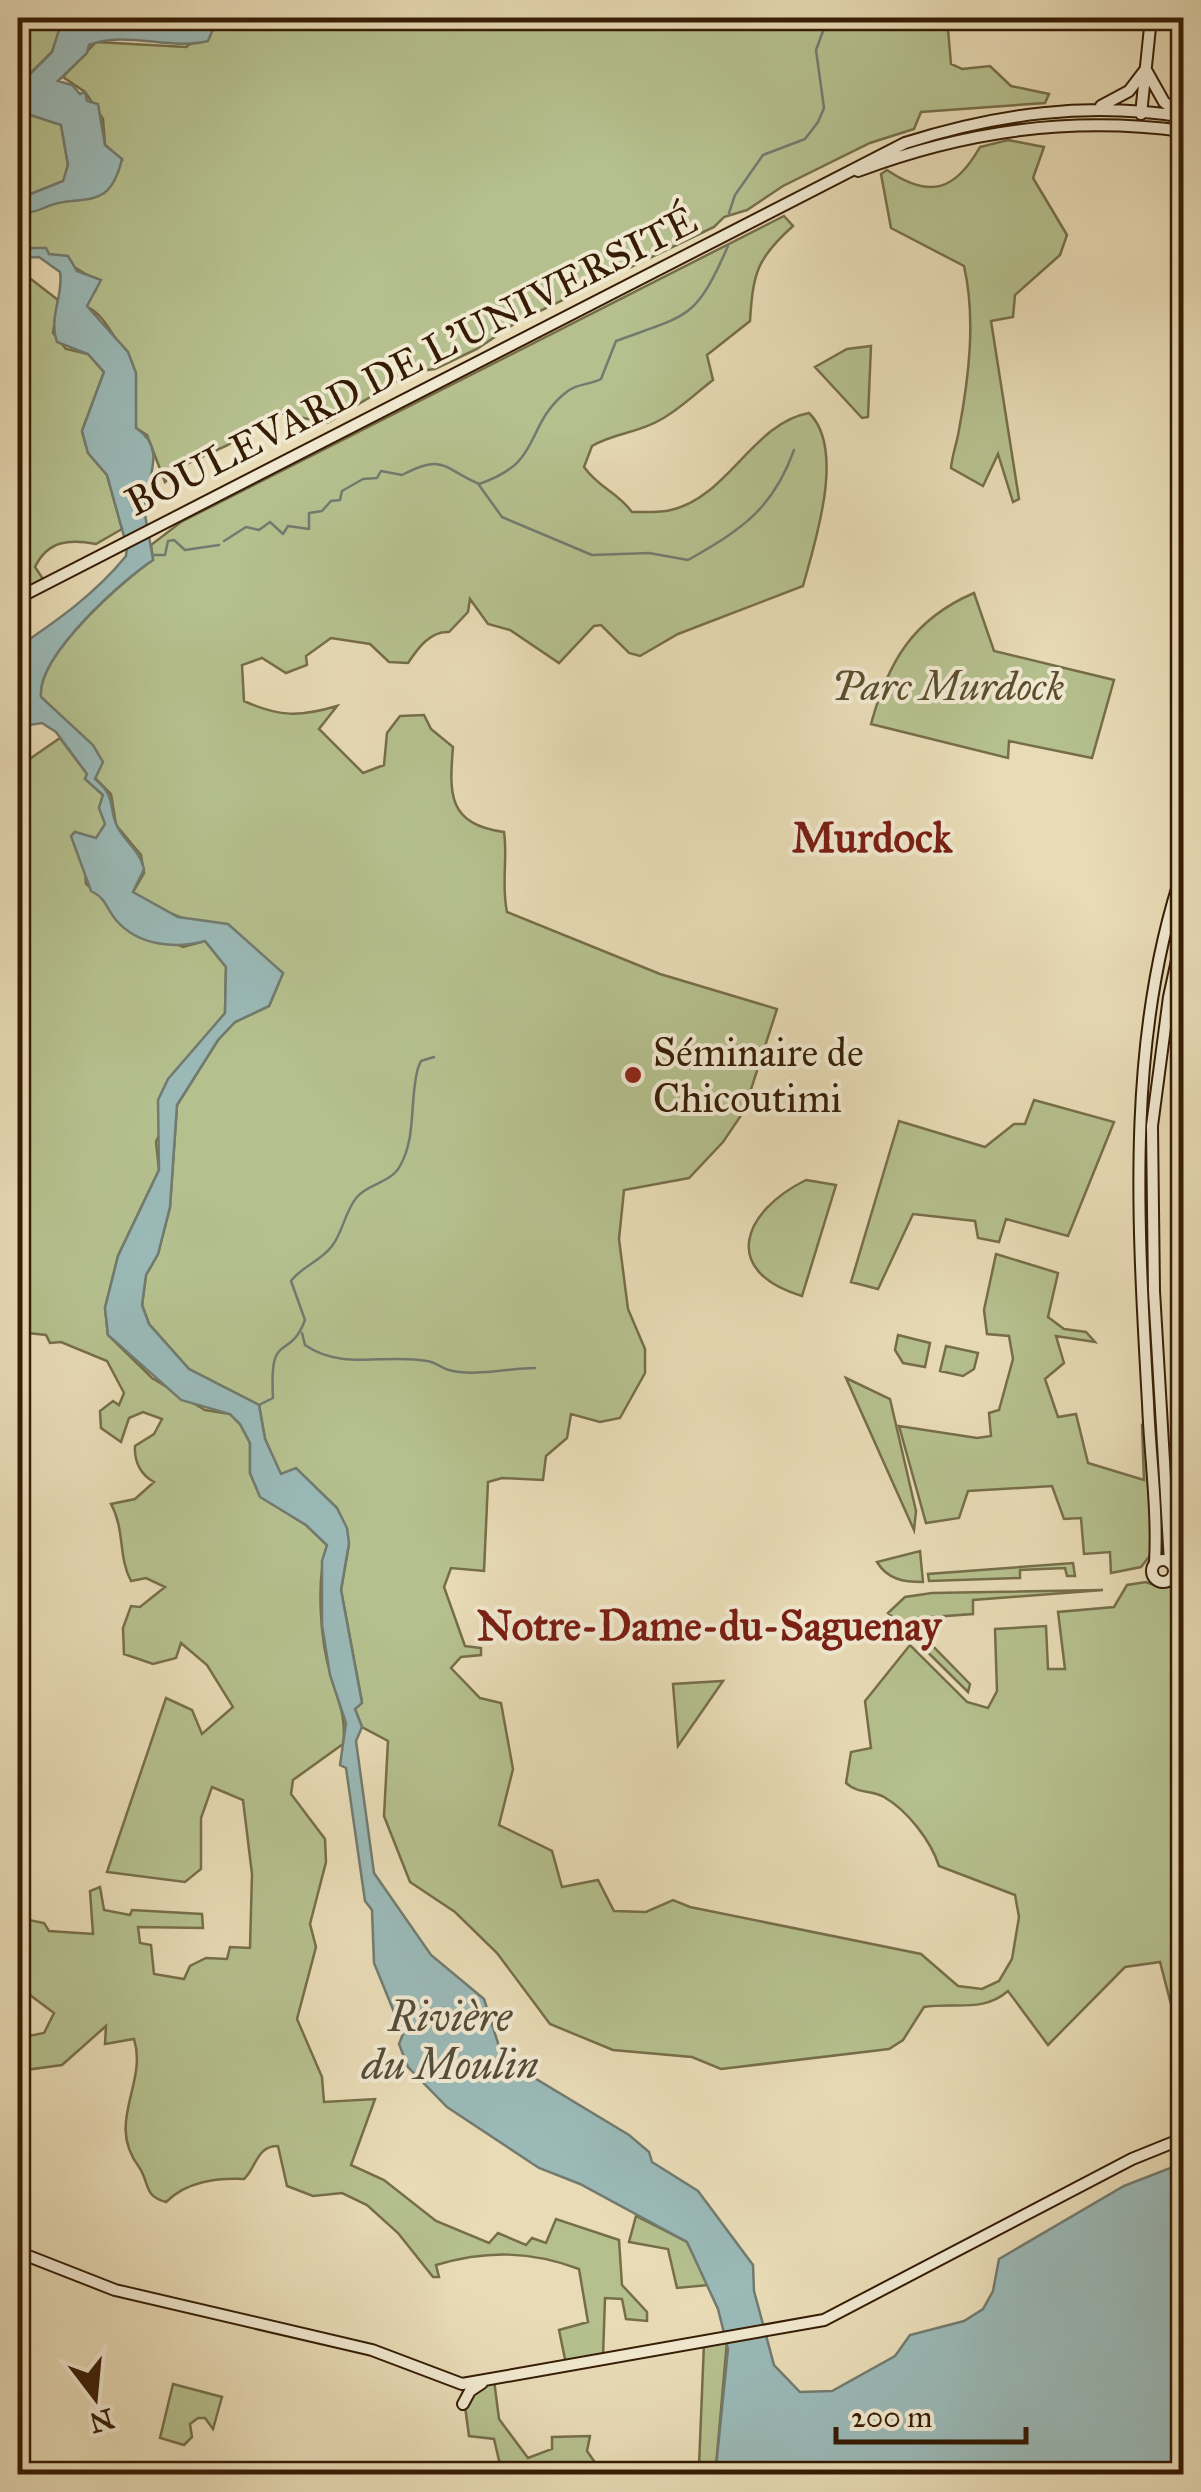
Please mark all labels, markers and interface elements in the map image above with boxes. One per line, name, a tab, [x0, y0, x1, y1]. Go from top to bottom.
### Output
street label: BOULEVARD DE L'UNIVERSITÉ	[117, 194, 705, 527]
park label: Parc Murdock	[832, 662, 1064, 711]
district label: Murdock	[792, 812, 954, 864]
place label: Séminaire de Chicoutimi	[653, 1028, 864, 1123]
marker: Séminaire de Chicoutimi	[622, 1064, 644, 1086]
district label: Notre-Dame-du-Saguenay	[477, 1600, 942, 1652]
water label: Rivière du Moulin	[361, 1991, 538, 2091]
north arrow	[45, 2347, 145, 2447]
scale bar	[836, 2382, 1026, 2444]
text: 200 m	[851, 2399, 932, 2435]
text: N	[85, 2400, 118, 2441]

